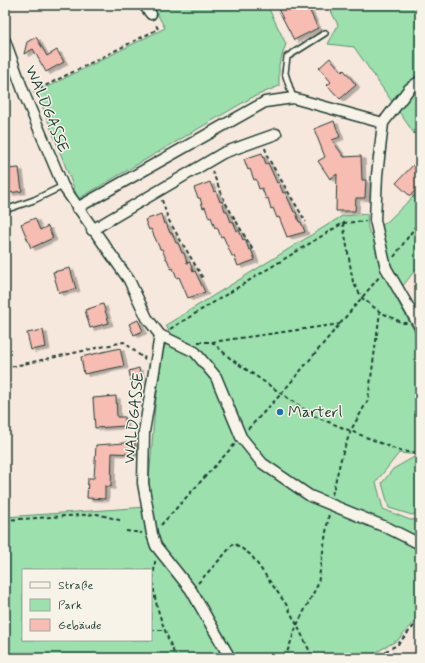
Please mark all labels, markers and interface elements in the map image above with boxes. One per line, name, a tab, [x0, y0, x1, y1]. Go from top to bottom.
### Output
street label: WALDGASSE	[20, 62, 74, 156]
street label: WALDGASSE	[119, 371, 149, 465]
place label: Marterl	[288, 402, 342, 423]
marker: Marterl	[275, 407, 285, 417]
legend	[22, 569, 152, 641]
text: Straße	[58, 578, 93, 594]
text: Park	[58, 598, 82, 614]
text: Gebäude	[58, 618, 101, 634]

